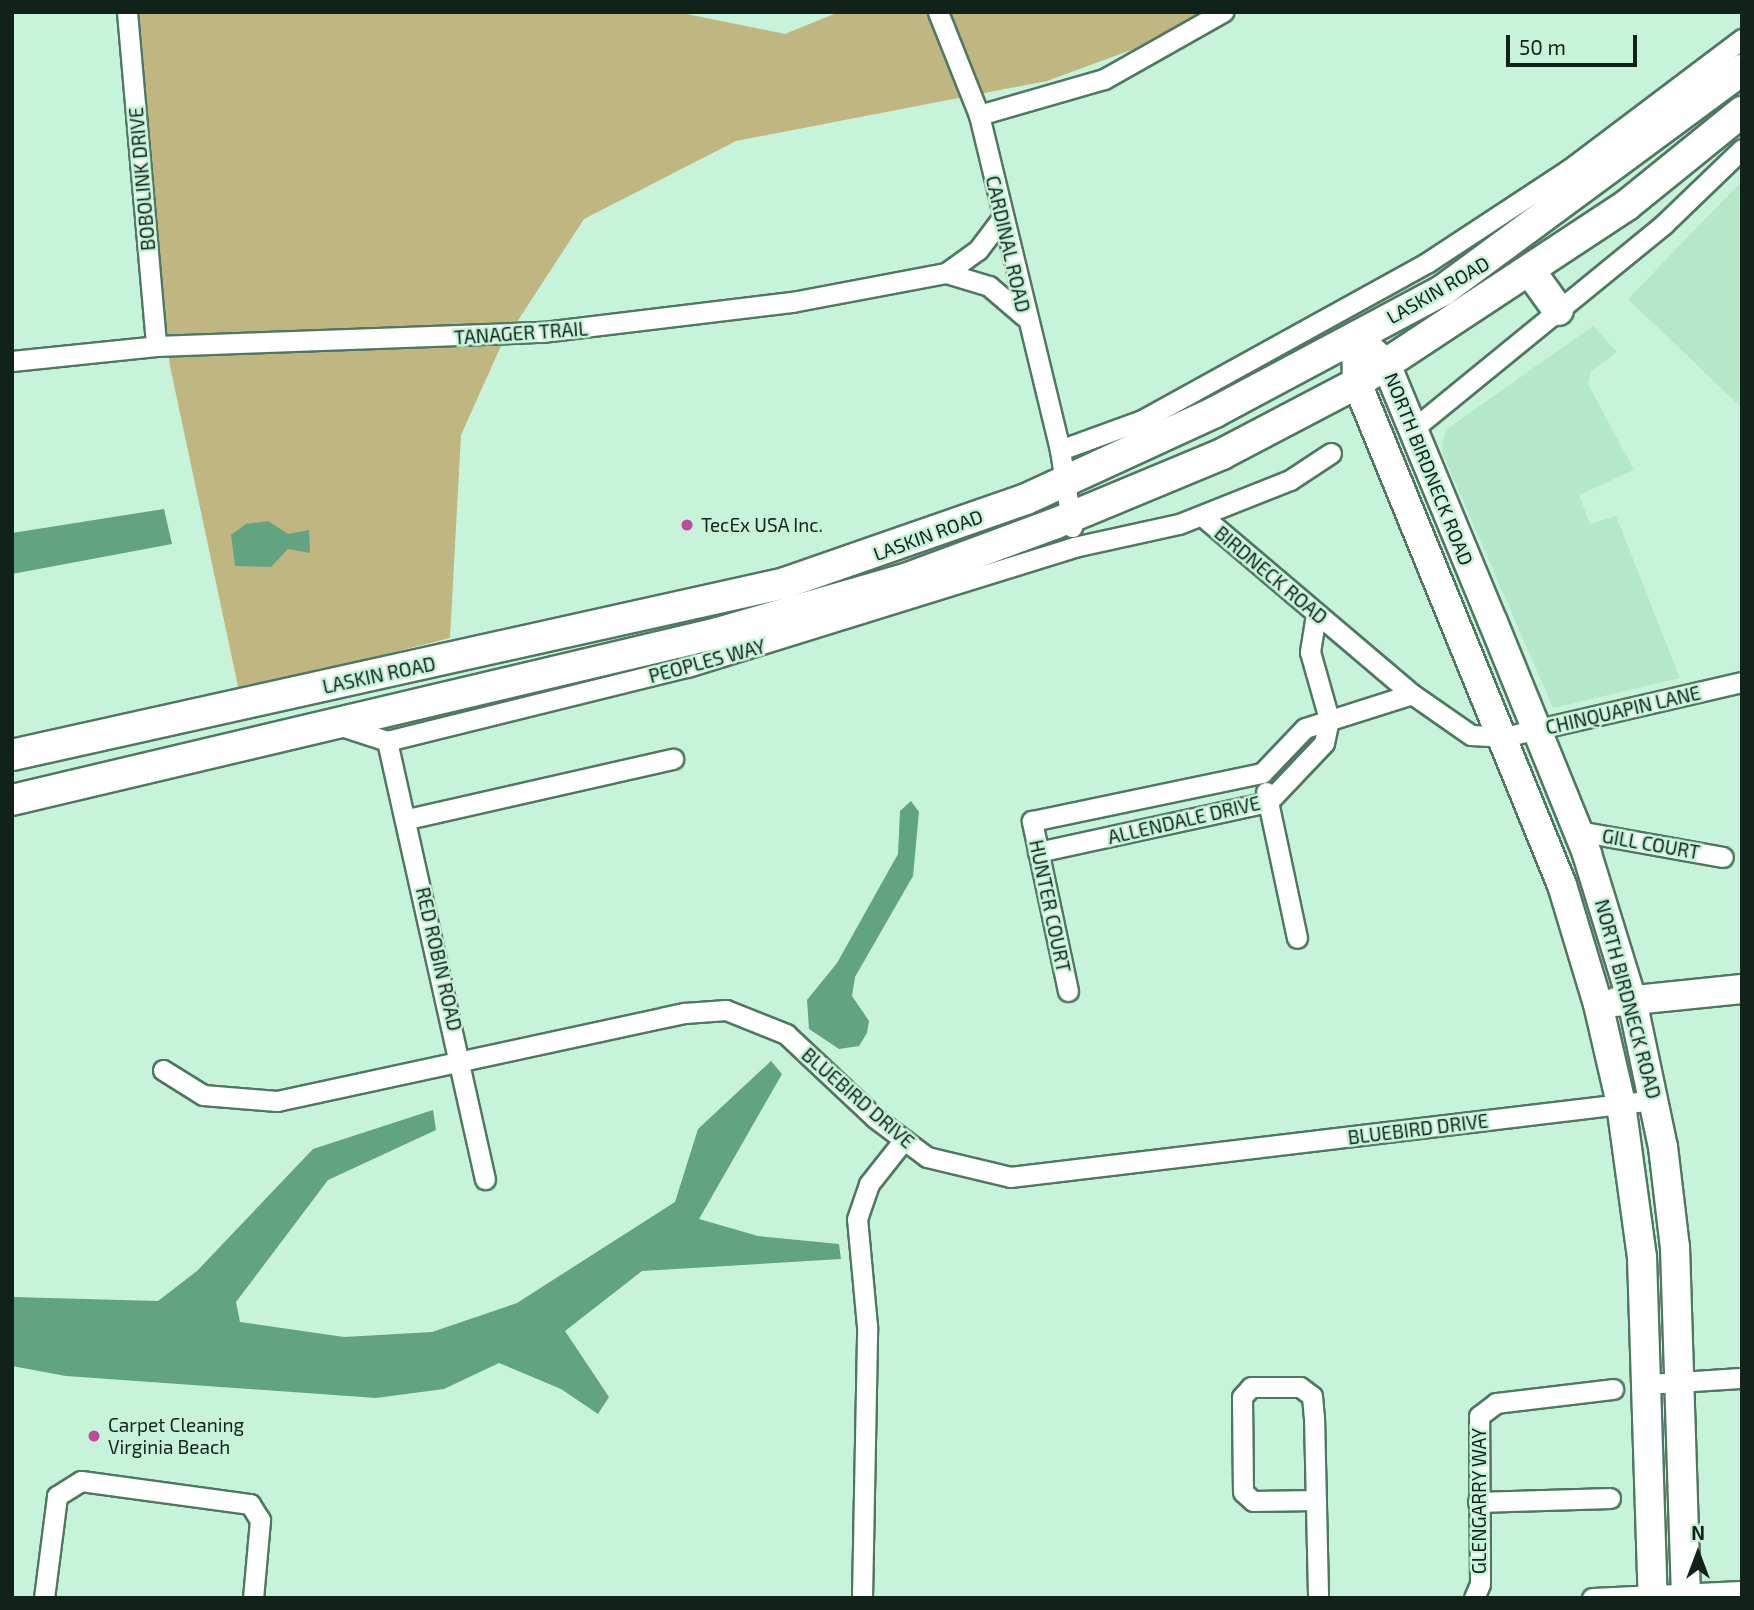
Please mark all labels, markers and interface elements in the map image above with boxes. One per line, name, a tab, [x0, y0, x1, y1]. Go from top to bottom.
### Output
scale bar	[1509, 21, 1640, 65]
text: 50 m	[1519, 34, 1566, 59]
street label: BOBOLINK DRIVE	[124, 106, 160, 252]
street label: CARDINAL ROAD	[981, 173, 1035, 315]
street label: LASKIN ROAD	[1383, 251, 1493, 329]
street label: TANAGER TRAIL	[453, 317, 589, 349]
street label: NORTH BIRDNECK ROAD	[1380, 369, 1478, 569]
street label: LASKIN ROAD	[870, 505, 986, 565]
place label: TecEx USA Inc.	[701, 514, 823, 536]
marker: TecEx USA Inc.	[679, 517, 695, 533]
street label: BIRDNECK ROAD	[1210, 521, 1332, 629]
street label: PEOPLES WAY	[646, 634, 768, 688]
street label: LASKIN ROAD	[320, 652, 438, 698]
street label: CHINQUAPIN LANE	[1543, 681, 1703, 739]
street label: ALLENDALE DRIVE	[1105, 791, 1263, 849]
street label: GILL COURT	[1600, 824, 1702, 864]
street label: HUNTER COURT	[1025, 838, 1075, 974]
street label: RED ROBIN ROAD	[411, 885, 467, 1033]
street label: NORTH BIRDNECK ROAD	[1590, 897, 1666, 1101]
street label: BLUEBIRD DRIVE	[797, 1043, 919, 1153]
street label: BLUEBIRD DRIVE	[1346, 1109, 1490, 1149]
place label: Carpet Cleaning Virginia Beach	[108, 1414, 244, 1458]
street label: GLENGARRY WAY	[1468, 1427, 1490, 1575]
marker: Carpet Cleaning Virginia Beach	[86, 1428, 102, 1444]
north arrow	[1663, 1519, 1733, 1589]
text: N	[1691, 1521, 1705, 1544]

